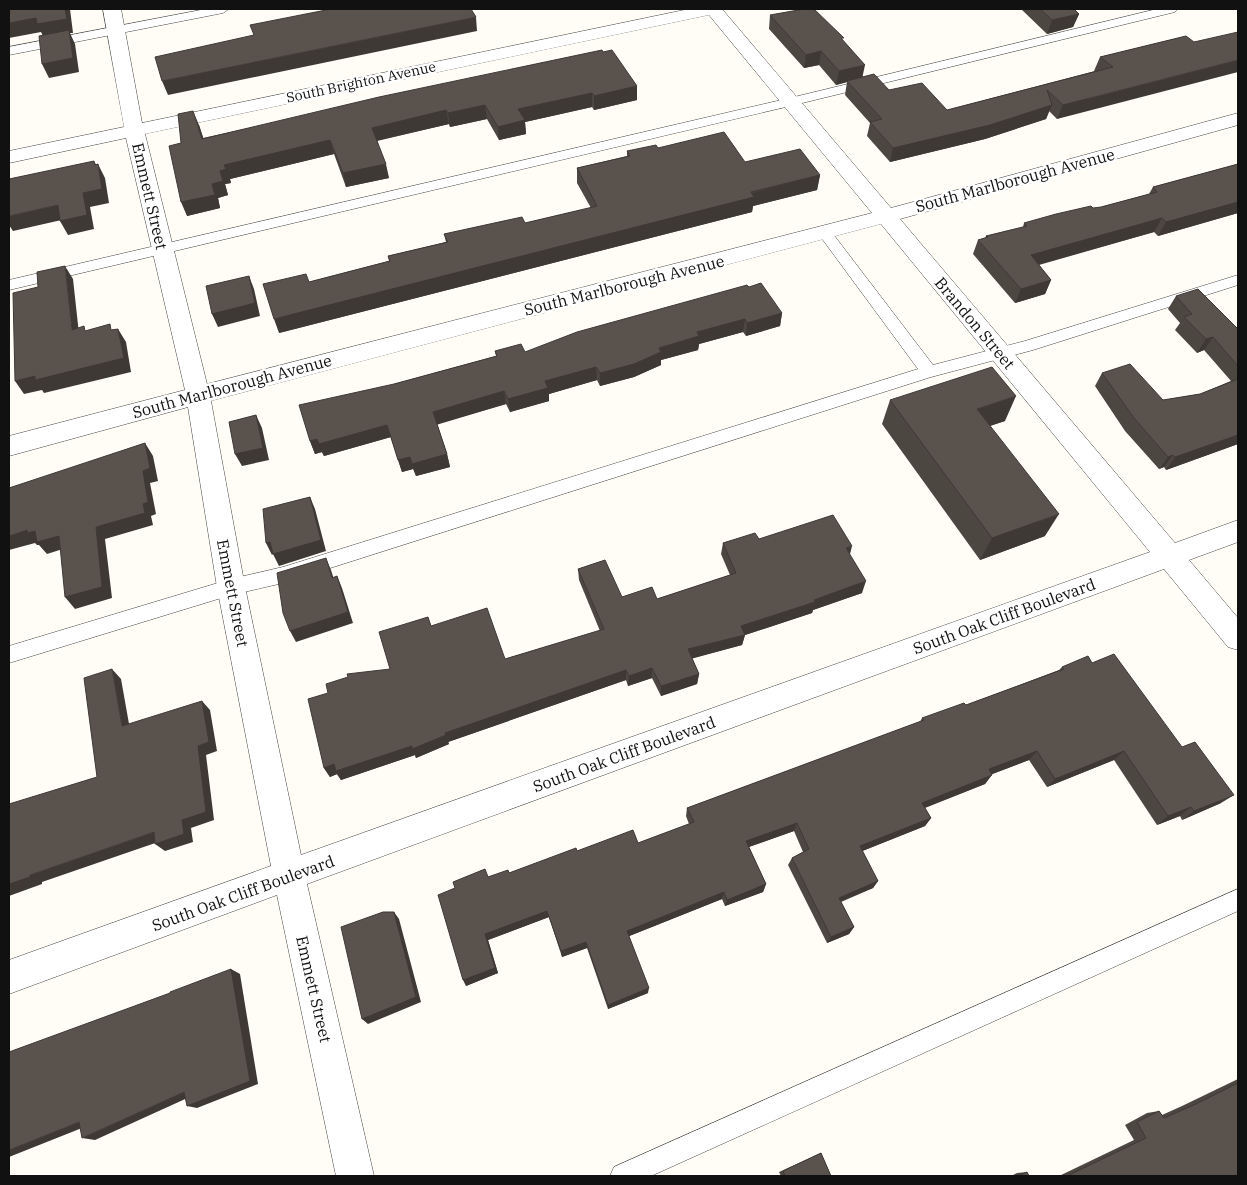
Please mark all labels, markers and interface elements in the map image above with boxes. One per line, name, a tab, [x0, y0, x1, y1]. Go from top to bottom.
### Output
street label: South Brighton Avenue	[285, 57, 437, 107]
street label: Emmett Street	[128, 141, 172, 252]
street label: South Marlborough Avenue	[913, 144, 1117, 216]
street label: South Marlborough Avenue	[522, 250, 726, 320]
street label: Brandon Street	[931, 273, 1020, 374]
street label: South Marlborough Avenue	[130, 350, 334, 422]
street label: Emmett Street	[213, 538, 253, 649]
street label: South Oak Cliff Boulevard	[910, 574, 1098, 658]
street label: South Oak Cliff Boulevard	[530, 712, 718, 796]
street label: South Oak Cliff Boulevard	[149, 851, 337, 935]
street label: Emmett Street	[292, 934, 336, 1045]

